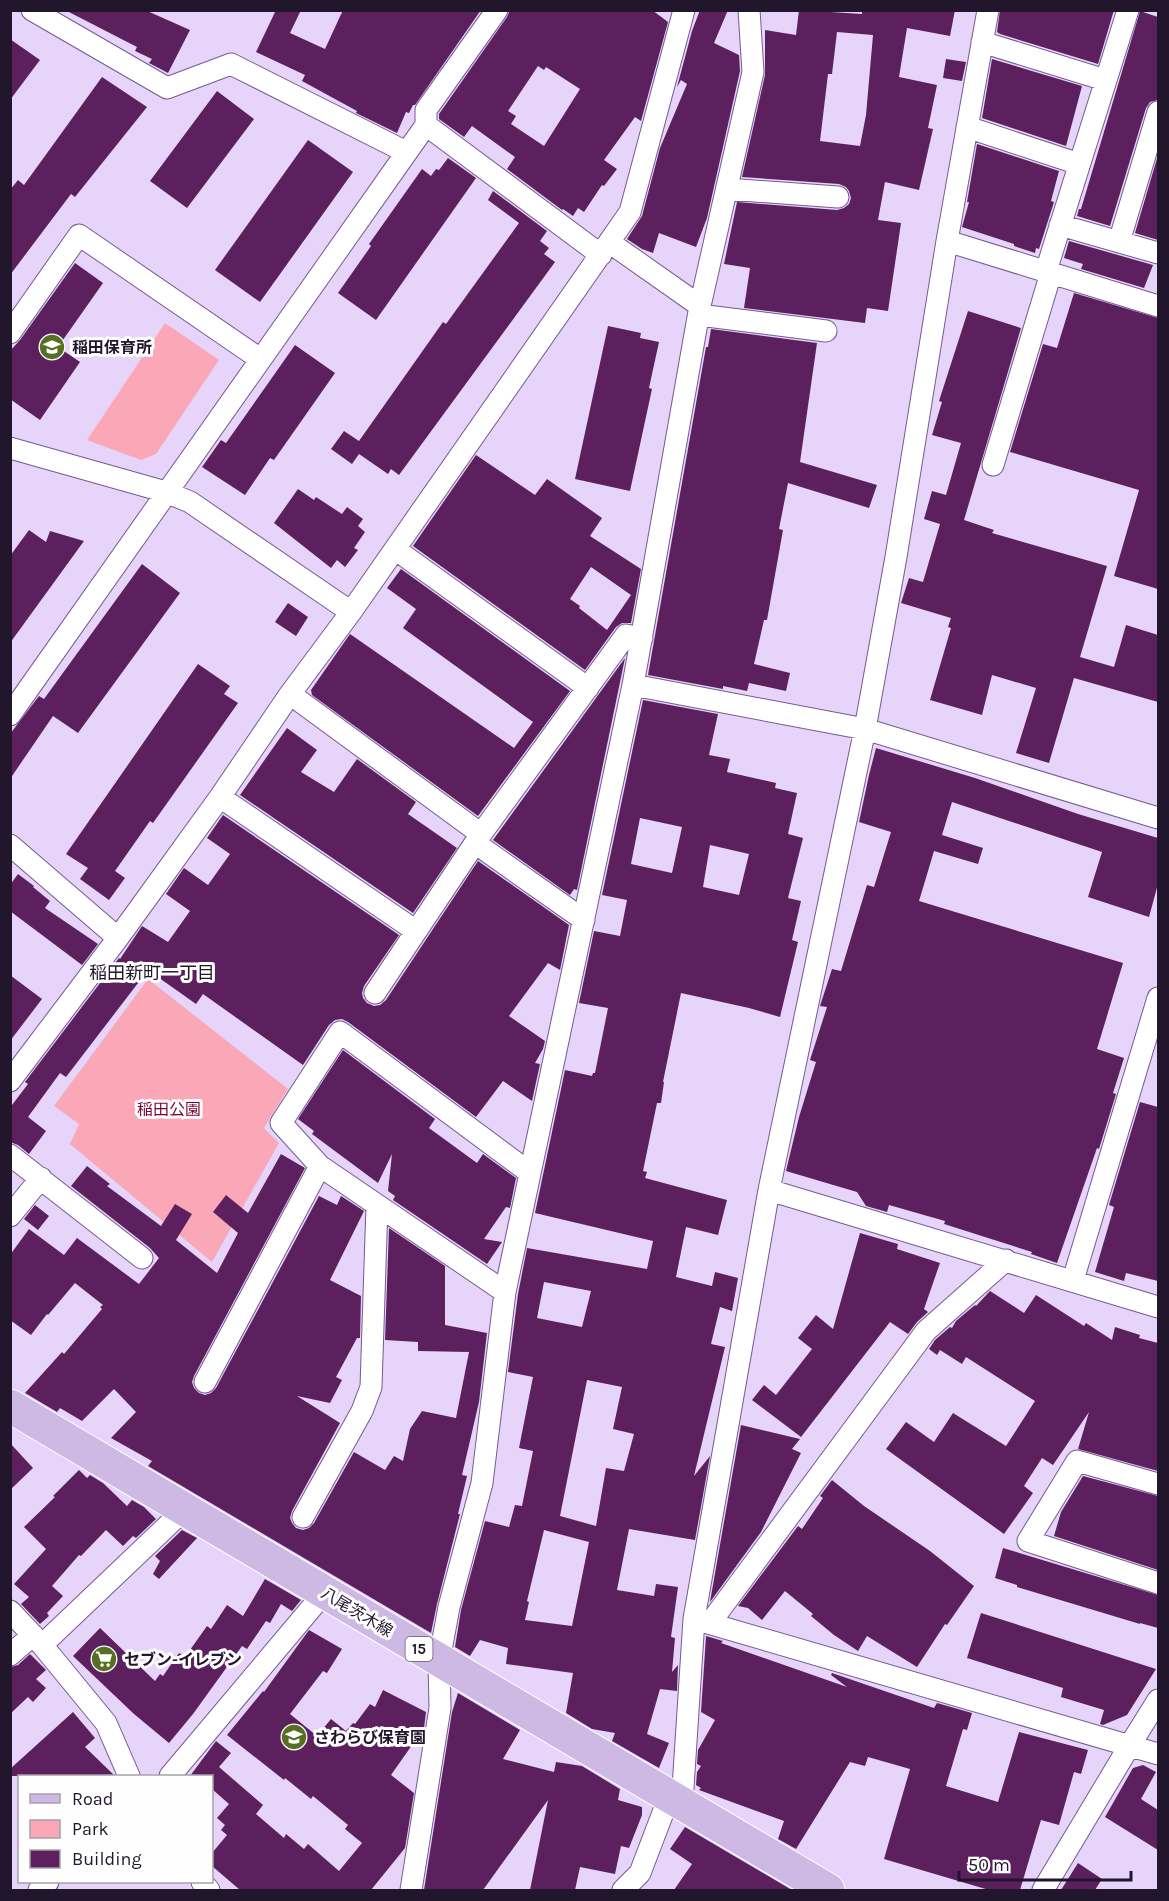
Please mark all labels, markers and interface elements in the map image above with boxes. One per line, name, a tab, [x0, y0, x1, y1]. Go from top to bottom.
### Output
school or university icon: 稲田保育所	[37, 332, 67, 362]
place label: 稲田保育所	[72, 338, 152, 357]
district label: 稲田新町一丁目	[89, 962, 215, 984]
park label: 稲田公園	[137, 1100, 201, 1119]
street label: 八尾茨木線	[318, 1583, 396, 1641]
road number: 15	[406, 1637, 432, 1661]
supermarket icon: セブン-イレブン	[89, 1644, 119, 1674]
place label: セブン-イレブン	[124, 1650, 242, 1669]
school or university icon: さわらび保育園	[279, 1722, 309, 1752]
place label: さわらび保育園	[314, 1728, 426, 1747]
legend	[18, 1775, 213, 1883]
text: Road	[72, 1788, 113, 1810]
text: Park	[72, 1818, 109, 1840]
scale bar	[959, 1844, 1132, 1882]
text: Building	[72, 1848, 142, 1870]
text: 50 m	[968, 1854, 1010, 1876]

